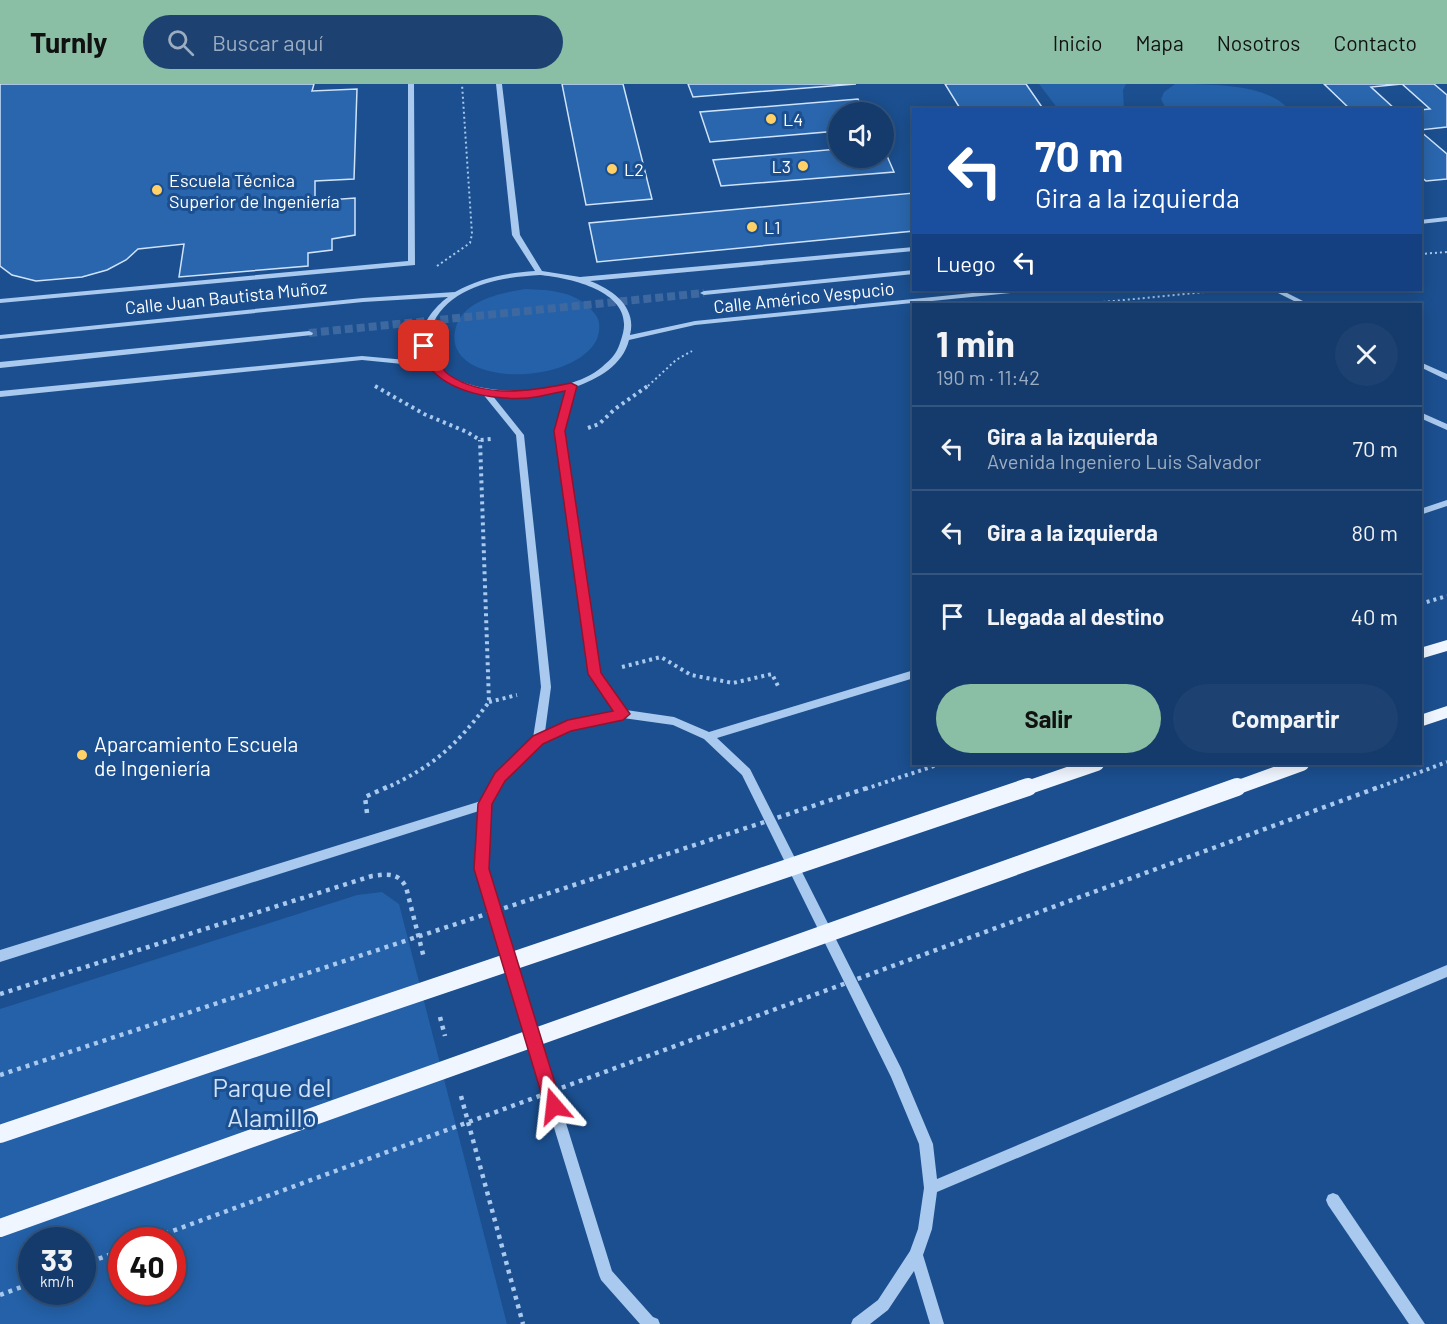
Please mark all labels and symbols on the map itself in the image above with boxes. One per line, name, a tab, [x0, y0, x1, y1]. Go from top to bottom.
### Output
place label: L4	[783, 108, 803, 130]
marker: L4	[764, 112, 778, 126]
place label: L3	[772, 155, 791, 177]
place label: L2	[624, 158, 644, 180]
marker: L3	[796, 159, 810, 173]
marker: L2	[605, 162, 619, 176]
place label: Escuela Técnica Superior de Ingeniería	[169, 169, 340, 212]
marker: Escuela Técnica Superior de Ingeniería	[150, 183, 164, 197]
place label: L1	[764, 216, 781, 238]
marker: L1	[745, 220, 759, 234]
street label: Calle Juan Bautista Muñoz	[124, 275, 328, 319]
street label: Calle Américo Vespucio	[712, 277, 896, 317]
pin	[398, 320, 449, 371]
place label: Aparcamiento Escuela de Ingeniería	[94, 731, 298, 780]
marker: Aparcamiento Escuela de Ingeniería	[75, 748, 89, 762]
park label: Parque del Alamillo	[212, 1071, 332, 1132]
position arrow	[522, 1074, 586, 1138]
speed limit sign: 40	[108, 1227, 186, 1305]

